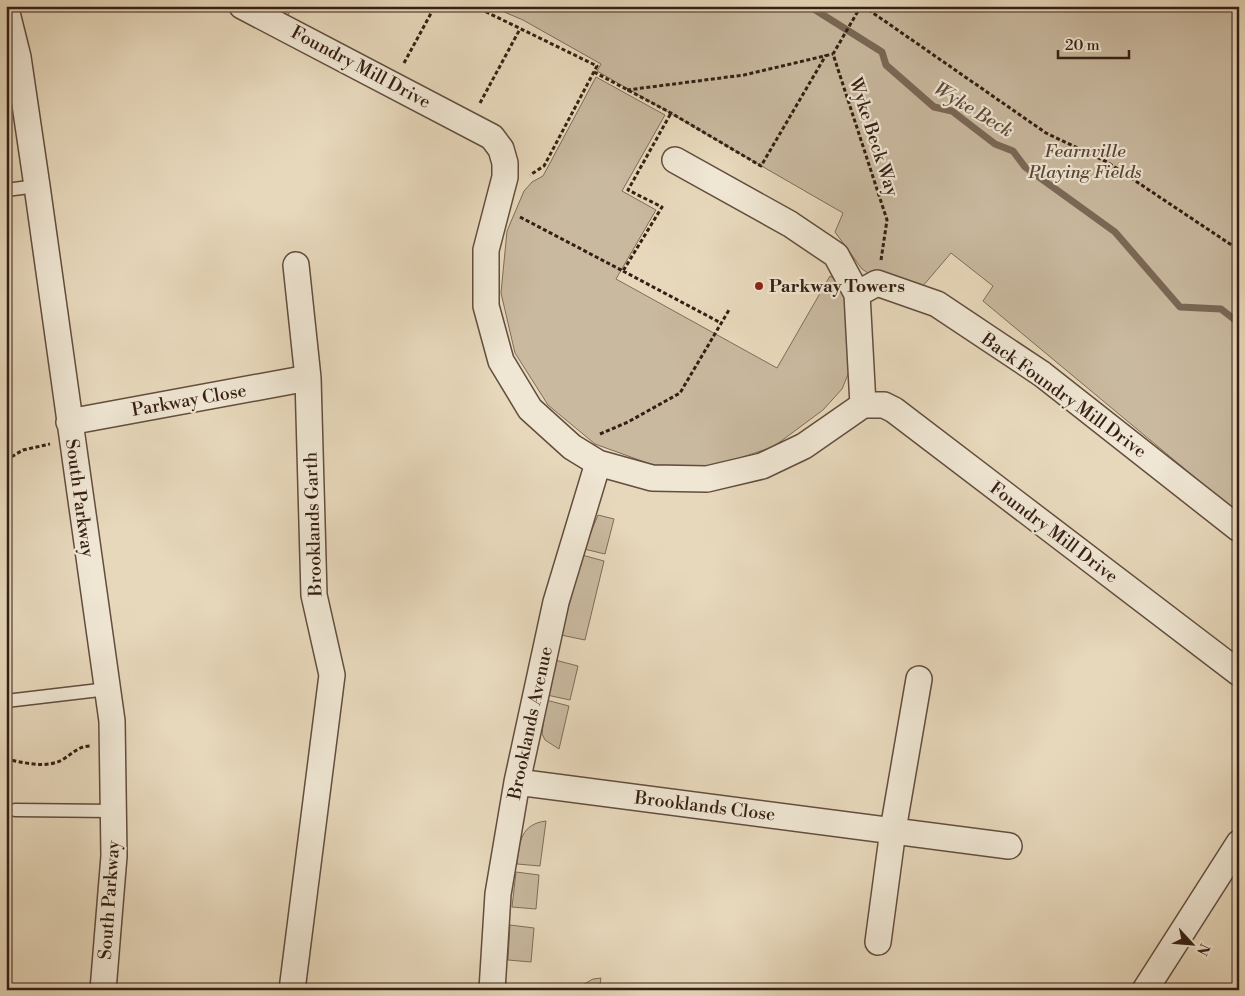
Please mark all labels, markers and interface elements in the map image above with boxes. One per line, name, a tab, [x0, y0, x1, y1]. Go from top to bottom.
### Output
street label: Foundry Mill Drive	[287, 21, 435, 114]
scale bar	[1058, 28, 1129, 60]
text: 20 m	[1065, 36, 1100, 55]
street label: Wyke Beck Way	[843, 74, 904, 200]
water label: Wyke Beck	[930, 77, 1018, 143]
park label: Fearnville Playing Fields	[1027, 140, 1142, 184]
place label: Parkway Towers	[769, 275, 905, 298]
marker: Parkway Towers	[753, 280, 765, 292]
street label: Back Foundry Mill Drive	[976, 327, 1151, 463]
street label: Parkway Close	[130, 379, 248, 422]
street label: South Parkway	[60, 437, 99, 559]
street label: Brooklands Garth	[299, 451, 328, 598]
street label: Foundry Mill Drive	[985, 477, 1122, 588]
street label: Brooklands Avenue	[503, 644, 558, 803]
street label: Brooklands Close	[632, 786, 777, 827]
street label: South Parkway	[94, 839, 125, 960]
north arrow	[1168, 918, 1218, 968]
text: N	[1192, 940, 1213, 958]

